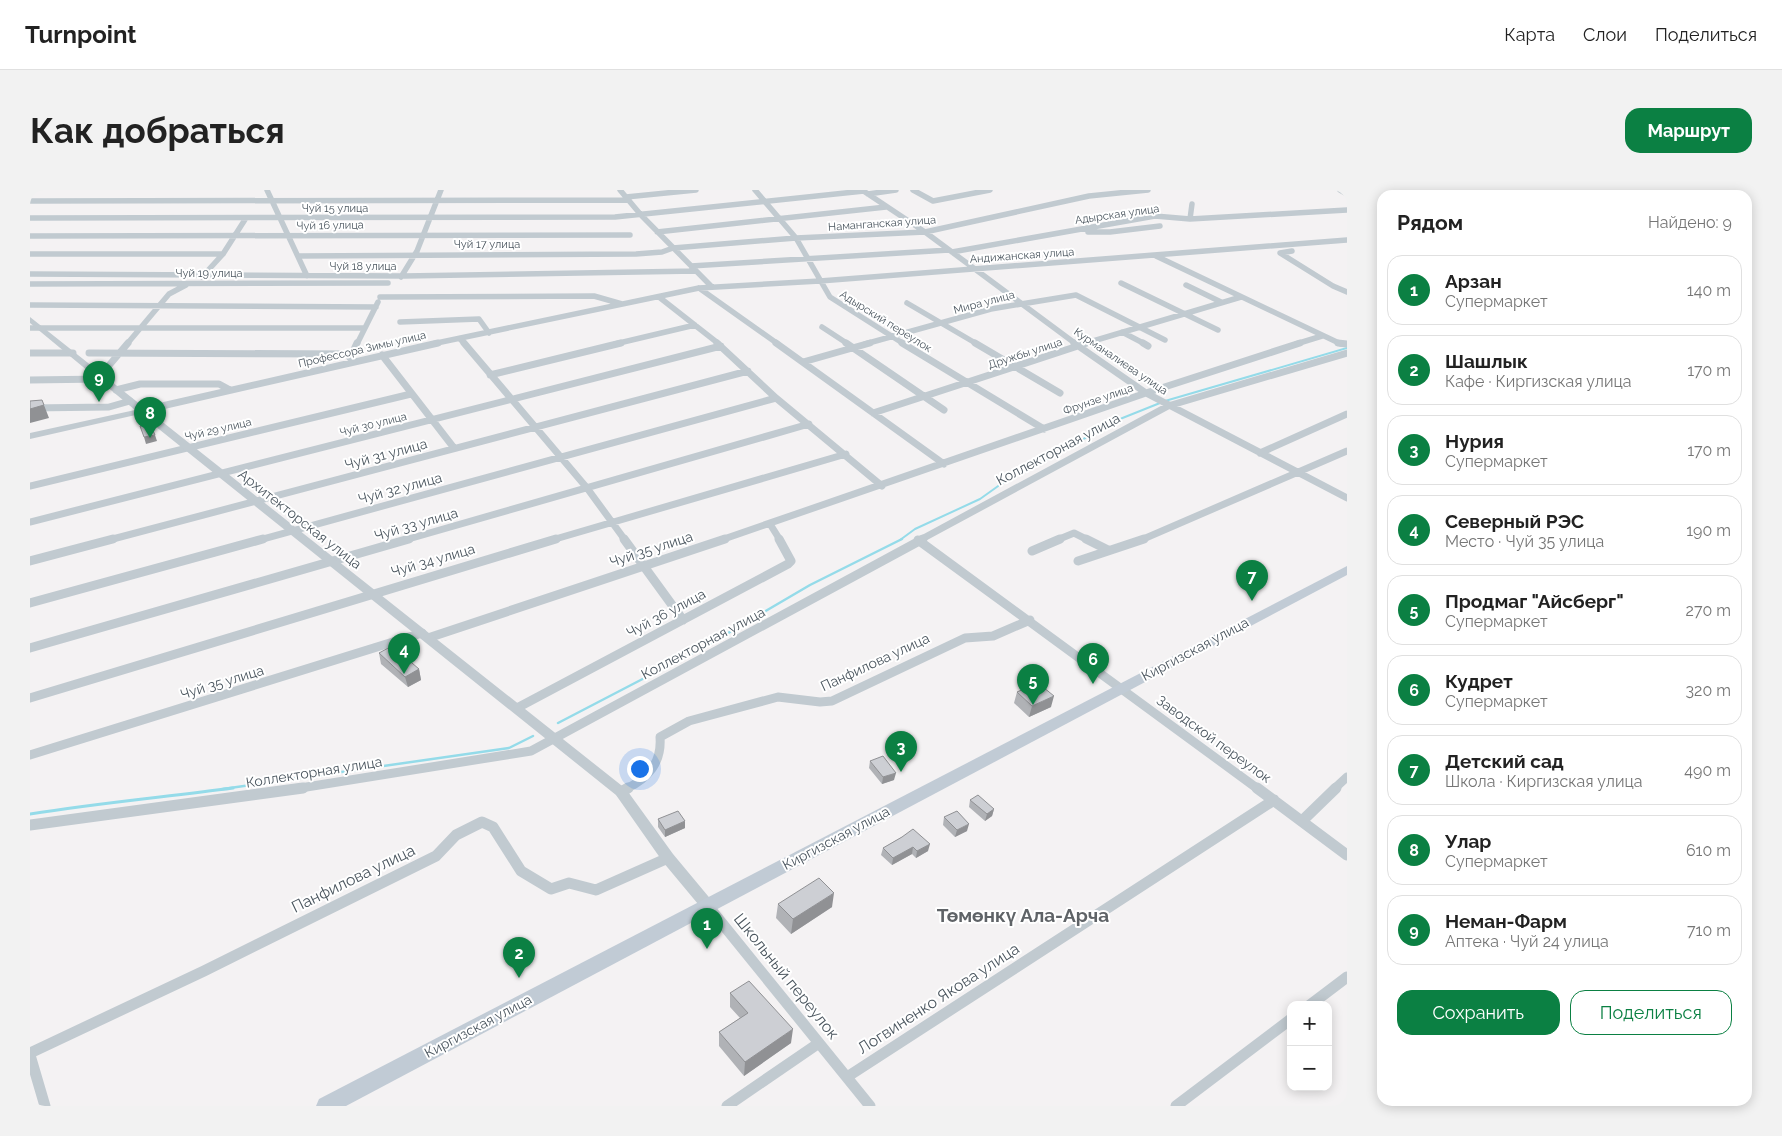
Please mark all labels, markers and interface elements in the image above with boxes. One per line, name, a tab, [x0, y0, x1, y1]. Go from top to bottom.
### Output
text: Turnpoint	[25, 20, 137, 49]
text: Карта	[1504, 24, 1555, 45]
text: Слои	[1583, 24, 1627, 45]
text: Поделиться	[1655, 24, 1757, 45]
button: Маршрут	[1625, 108, 1752, 153]
text: Как добраться	[30, 110, 285, 151]
street label: Чуй 15 улица	[302, 202, 368, 215]
street label: Адырская улица	[1074, 202, 1160, 227]
text: Рядом	[1397, 210, 1463, 235]
street label: Наманганская улица	[828, 213, 936, 234]
text: Найдено: 9	[1648, 213, 1732, 232]
street label: Чуй 16 улица	[296, 218, 364, 233]
street label: Чуй 17 улица	[454, 238, 520, 251]
street label: Андижанская улица	[969, 245, 1075, 266]
street label: Чуй 18 улица	[329, 260, 397, 273]
street label: Чуй 19 улица	[175, 267, 243, 280]
text: Арзан	[1445, 270, 1502, 292]
text: 1	[1410, 281, 1418, 300]
text: 140 m	[1687, 281, 1731, 300]
street label: Адырский переулок	[837, 288, 934, 355]
street label: Мира улица	[952, 288, 1016, 317]
text: Супермаркет	[1445, 292, 1548, 311]
street label: Курманалиева улица	[1071, 325, 1170, 398]
street label: Профессора Зимы улица	[297, 328, 427, 371]
street label: Дружбы улица	[986, 335, 1064, 372]
text: Шашлык	[1445, 350, 1528, 372]
pin: 9	[83, 361, 115, 402]
text: 2	[1409, 361, 1419, 380]
text: 170 m	[1687, 361, 1731, 380]
text: Кафе · Киргизская улица	[1445, 372, 1631, 391]
street label: Фрунзе улица	[1062, 381, 1135, 418]
pin: 8	[134, 397, 166, 438]
street label: Чуй 30 улица	[338, 410, 408, 439]
street label: Коллекторная улица	[993, 410, 1123, 488]
street label: Чуй 29 улица	[183, 415, 253, 443]
text: Нурия	[1445, 430, 1504, 452]
street label: Чуй 31 улица	[343, 435, 429, 473]
text: 3	[1410, 441, 1418, 460]
text: 170 m	[1687, 441, 1731, 460]
text: Супермаркет	[1445, 452, 1548, 471]
street label: Архитекторская улица	[235, 466, 365, 572]
street label: Чуй 32 улица	[356, 469, 444, 507]
street label: Чуй 33 улица	[372, 504, 460, 544]
text: Северный РЭС	[1445, 510, 1584, 532]
text: 4	[1409, 521, 1419, 540]
text: 190 m	[1686, 521, 1731, 540]
street label: Чуй 35 улица	[607, 528, 695, 570]
text: Место · Чуй 35 улица	[1445, 532, 1604, 551]
street label: Чуй 34 улица	[389, 540, 477, 580]
pin: 7	[1236, 560, 1268, 601]
street label: Чуй 36 улица	[624, 585, 708, 641]
text: Продмаг "Айсберг"	[1445, 590, 1624, 612]
text: 5	[1410, 601, 1418, 620]
text: 270 m	[1686, 601, 1731, 620]
street label: Коллекторная улица	[638, 604, 768, 682]
text: Супермаркет	[1445, 612, 1548, 631]
street label: Киргизская улица	[1139, 614, 1251, 684]
street label: Панфилова улица	[818, 630, 932, 694]
pin: 4	[388, 633, 420, 674]
pin: 6	[1077, 643, 1109, 684]
street label: Чуй 35 улица	[178, 662, 266, 702]
pin: 5	[1017, 664, 1049, 705]
text: Кудрет	[1445, 670, 1513, 692]
text: 6	[1409, 681, 1419, 700]
text: 320 m	[1686, 681, 1731, 700]
street label: Заводской переулок	[1153, 692, 1275, 786]
text: Супермаркет	[1445, 692, 1548, 711]
pin: 3	[885, 731, 917, 772]
text: Детский сад	[1445, 750, 1564, 772]
street label: Коллекторная улица	[245, 753, 383, 791]
your location	[627, 756, 653, 782]
text: 7	[1410, 761, 1418, 780]
text: 490 m	[1684, 761, 1731, 780]
text: Школа · Киргизская улица	[1445, 772, 1642, 791]
street label: Киргизская улица	[780, 803, 892, 873]
text: Улар	[1445, 830, 1491, 852]
street label: Панфилова улица	[288, 840, 418, 917]
text: 8	[1409, 841, 1419, 860]
text: 610 m	[1686, 841, 1731, 860]
text: Супермаркет	[1445, 852, 1548, 871]
district label: Төмөнкү Ала-Арча	[937, 904, 1109, 926]
pin: 1	[691, 908, 723, 949]
street label: Школьный переулок	[730, 910, 843, 1043]
text: Неман-Фарм	[1445, 910, 1567, 932]
text: 9	[1409, 921, 1419, 940]
text: 710 m	[1687, 921, 1731, 940]
text: Аптека · Чуй 24 улица	[1445, 932, 1609, 951]
pin: 2	[503, 937, 535, 978]
street label: Логвиненко Якова улица	[854, 939, 1023, 1058]
button: Сохранить	[1397, 990, 1560, 1035]
button: Поделиться	[1570, 990, 1732, 1035]
street label: Киргизская улица	[422, 991, 534, 1061]
map controls	[1287, 1001, 1332, 1091]
button: +	[1287, 1001, 1332, 1046]
button: −	[1287, 1046, 1332, 1091]

